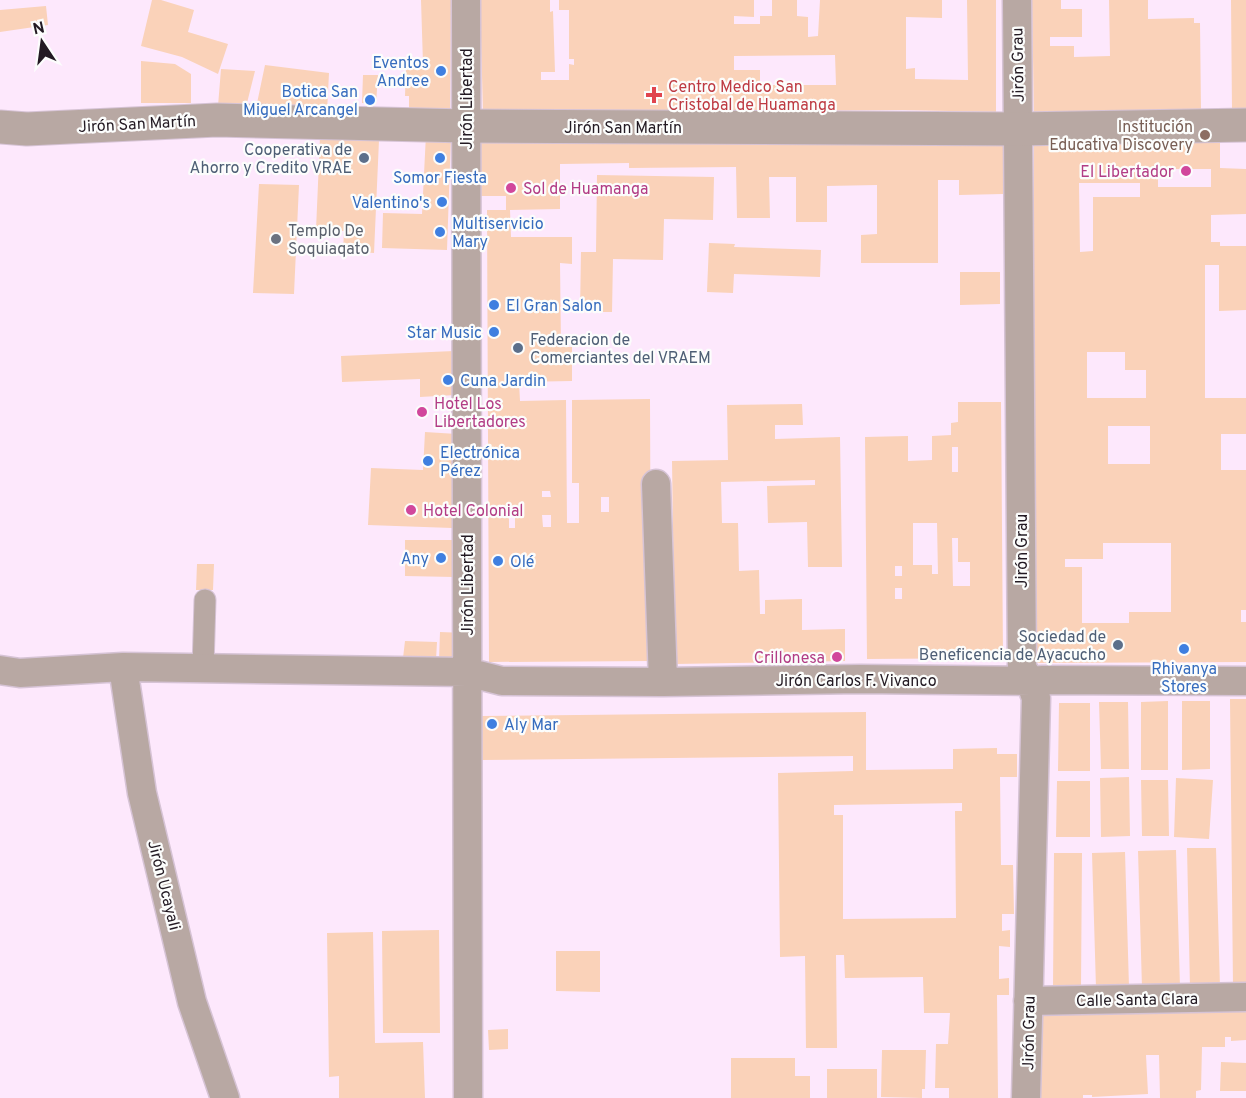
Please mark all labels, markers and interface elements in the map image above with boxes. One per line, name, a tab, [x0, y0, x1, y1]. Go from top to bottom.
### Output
north arrow	[12, 12, 72, 72]
text: N	[31, 18, 47, 40]
street label: Jirón Grau	[1008, 27, 1030, 102]
street label: Jirón Libertad	[458, 48, 478, 150]
place label: Eventos Andree	[372, 54, 429, 92]
marker: Eventos Andree	[434, 64, 448, 78]
place label: Centro Medico San Cristobal de Huamanga	[668, 78, 836, 116]
place label: Botica San Miguel Arcangel	[243, 83, 358, 121]
marker: Centro Medico San Cristobal de Huamanga	[645, 86, 663, 104]
marker: Botica San Miguel Arcangel	[363, 93, 377, 107]
street label: Jirón San Martín	[78, 112, 196, 138]
place label: Institución Educativa Discovery	[1049, 118, 1193, 156]
street label: Jirón San Martín	[564, 119, 682, 139]
marker: Institución Educativa Discovery	[1198, 128, 1212, 142]
place label: Cooperativa de Ahorro y Credito VRAE	[190, 141, 352, 179]
marker: Cooperativa de Ahorro y Credito VRAE	[357, 151, 371, 165]
marker: Somor Fiesta	[433, 151, 447, 165]
place label: El Libertador	[1080, 163, 1174, 183]
marker: El Libertador	[1179, 164, 1193, 178]
place label: Somor Fiesta	[393, 169, 487, 189]
place label: Sol de Huamanga	[523, 180, 649, 200]
marker: Sol de Huamanga	[504, 181, 518, 195]
place label: Valentino's	[352, 194, 430, 214]
marker: Valentino's	[435, 195, 449, 209]
place label: Multiservicio Mary	[452, 215, 544, 253]
place label: Templo De Soquiaqato	[288, 222, 369, 260]
marker: Multiservicio Mary	[433, 225, 447, 239]
marker: Templo De Soquiaqato	[269, 232, 283, 246]
place label: El Gran Salon	[506, 297, 602, 317]
marker: El Gran Salon	[487, 298, 501, 312]
place label: Star Music	[407, 324, 482, 344]
marker: Star Music	[487, 325, 501, 339]
place label: Federacion de Comerciantes del VRAEM	[530, 331, 711, 369]
marker: Federacion de Comerciantes del VRAEM	[511, 341, 525, 355]
place label: Cuna Jardin	[460, 372, 546, 392]
marker: Cuna Jardin	[441, 373, 455, 387]
place label: Hotel Los Libertadores	[434, 395, 526, 433]
marker: Hotel Los Libertadores	[415, 405, 429, 419]
place label: Electrónica Pérez	[440, 444, 520, 482]
marker: Electrónica Pérez	[421, 454, 435, 468]
place label: Hotel Colonial	[423, 502, 524, 522]
marker: Hotel Colonial	[404, 503, 418, 517]
street label: Jirón Grau	[1013, 514, 1033, 588]
street label: Jirón Libertad	[459, 534, 479, 636]
place label: Any	[401, 550, 429, 570]
marker: Any	[434, 551, 448, 565]
place label: Olé	[510, 553, 534, 573]
marker: Olé	[491, 554, 505, 568]
place label: Sociedad de Beneficencia de Ayacucho	[919, 628, 1106, 666]
marker: Sociedad de Beneficencia de Ayacucho	[1111, 638, 1125, 652]
marker: Rhivanya Stores	[1177, 642, 1191, 656]
place label: Crillonesa	[754, 649, 825, 669]
marker: Crillonesa	[830, 650, 844, 664]
place label: Rhivanya Stores	[1151, 660, 1217, 698]
street label: Jirón Carlos F. Vivanco	[775, 672, 937, 692]
place label: Aly Mar	[504, 716, 559, 736]
marker: Aly Mar	[485, 717, 499, 731]
street label: Jirón Ucayali	[142, 838, 184, 933]
street label: Calle Santa Clara	[1076, 990, 1198, 1012]
street label: Jirón Grau	[1019, 996, 1041, 1071]

